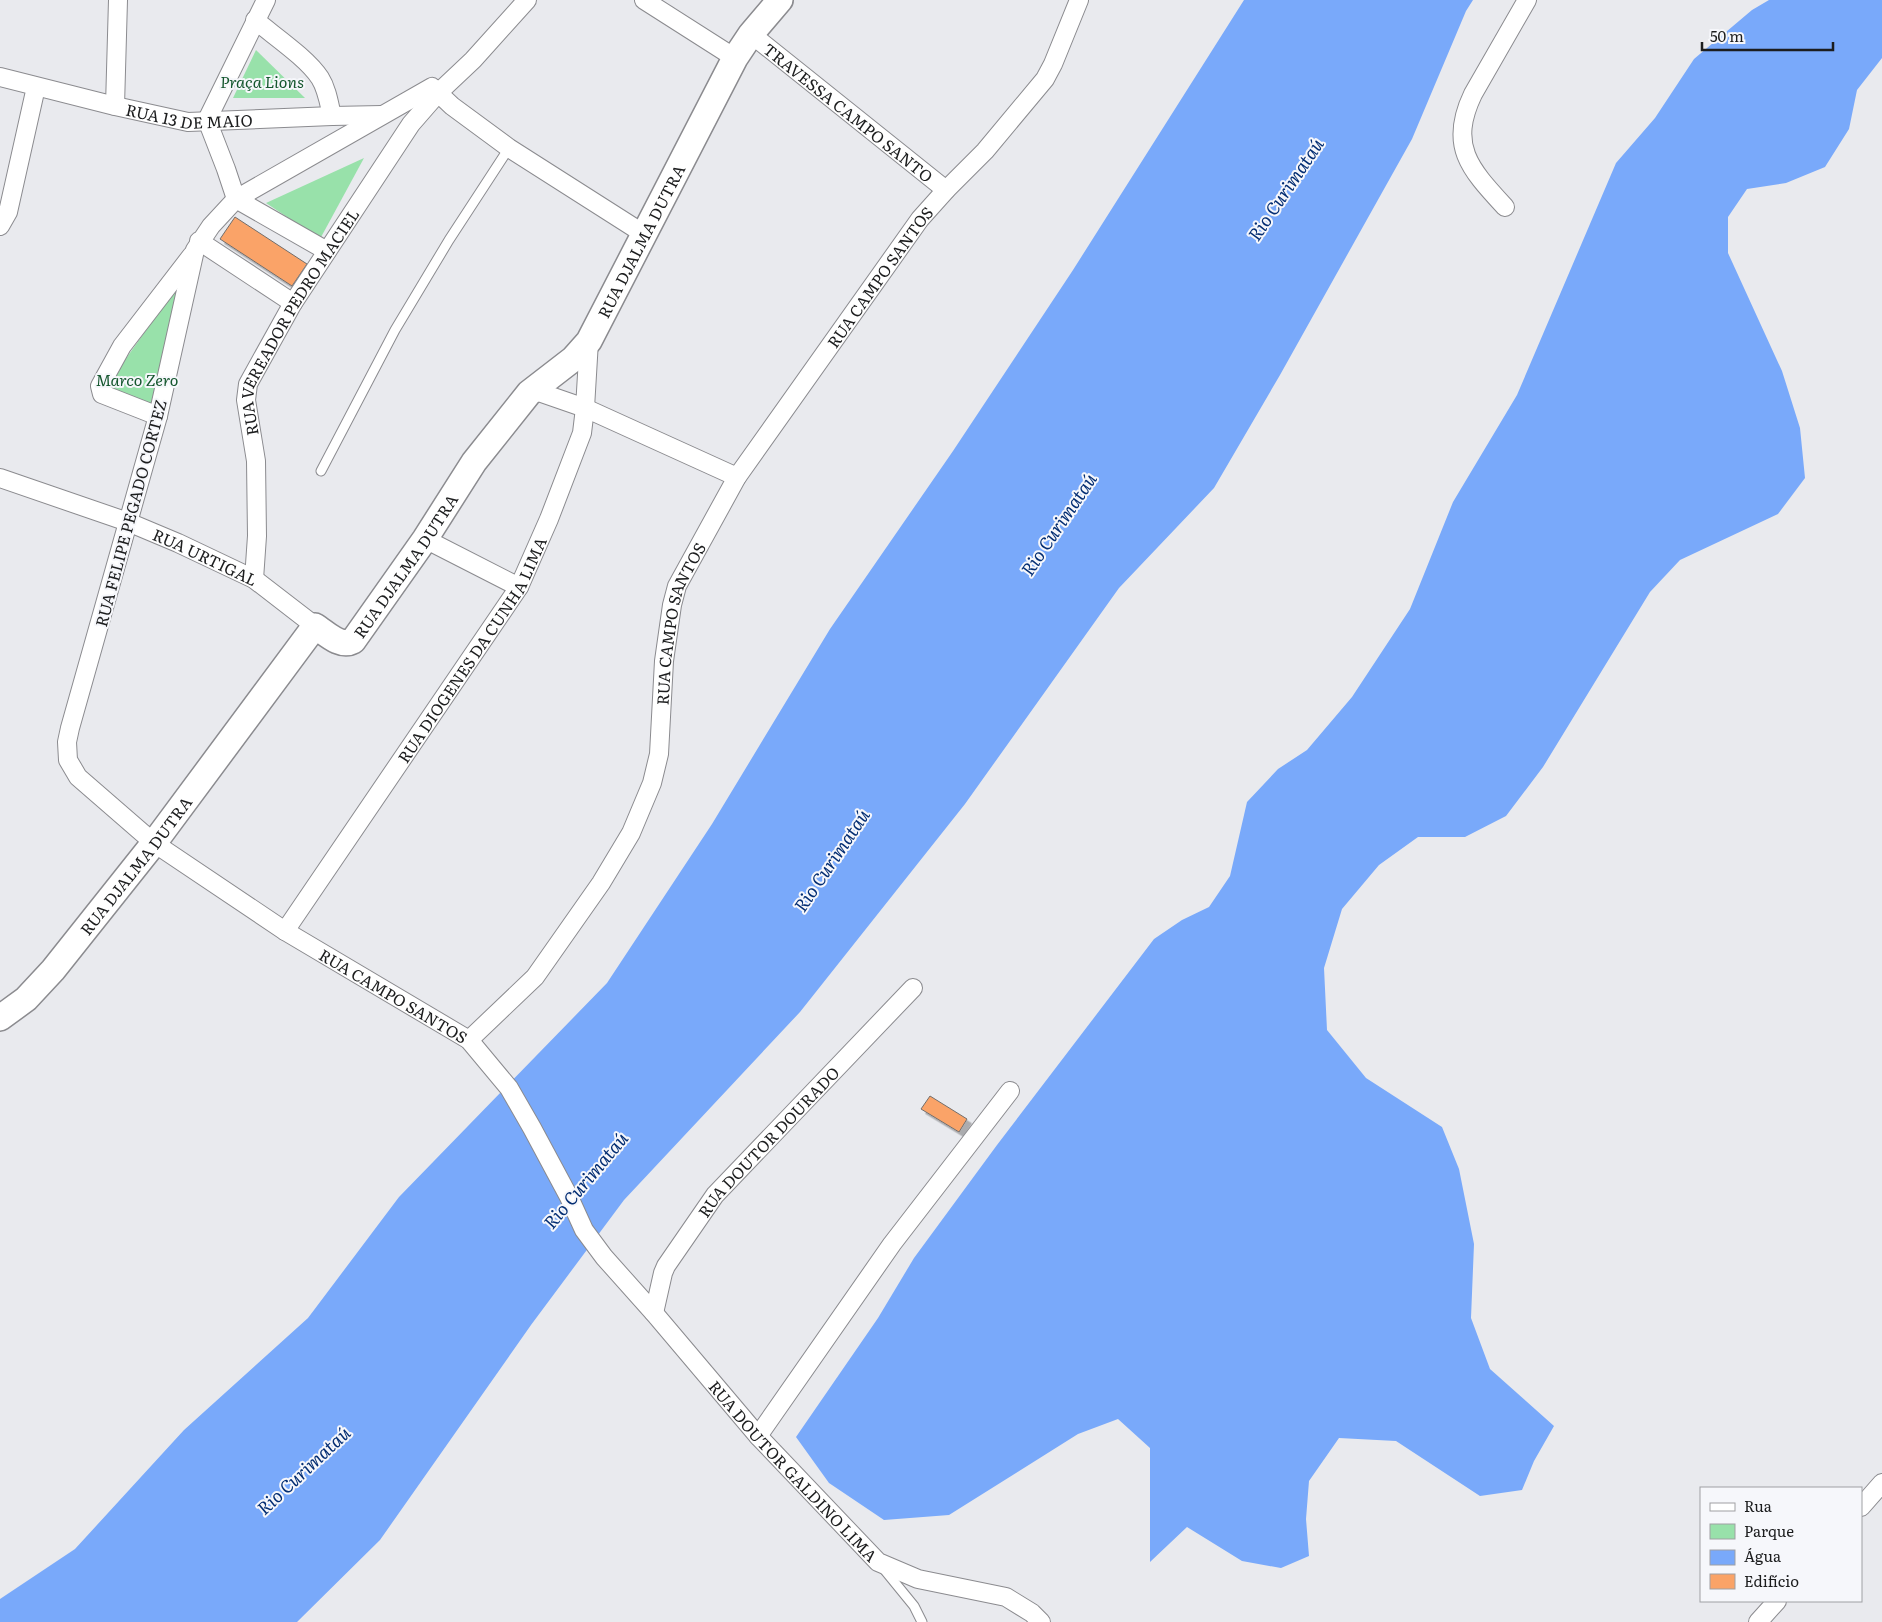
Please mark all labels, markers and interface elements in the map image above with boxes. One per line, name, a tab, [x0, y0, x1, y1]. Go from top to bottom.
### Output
scale bar	[1702, 20, 1833, 52]
text: 50 m	[1710, 24, 1744, 47]
street label: TRAVESSA CAMPO SANTO	[759, 37, 939, 187]
park label: Praça Lions	[220, 69, 304, 93]
street label: RUA 13 DE MAIO	[124, 97, 253, 135]
water label: Rio Curimataú	[1240, 132, 1330, 246]
street label: RUA DJALMA DUTRA	[591, 160, 690, 322]
street label: RUA CAMPO SANTOS	[821, 201, 938, 352]
street label: RUA VEREADOR PEDRO MACIEL	[234, 203, 364, 438]
park label: Marco Zero	[96, 367, 178, 391]
street label: RUA FELIPE PEGADO CORTEZ	[88, 397, 172, 629]
water label: Rio Curimataú	[1013, 467, 1103, 581]
street label: RUA DJALMA DUTRA	[347, 489, 463, 643]
street label: RUA URTIGAL	[149, 522, 262, 591]
street label: RUA DIOGENES DA CUNHA LIMA	[391, 533, 552, 767]
street label: RUA CAMPO SANTOS	[650, 538, 711, 706]
street label: RUA DJALMA DUTRA	[74, 791, 197, 940]
water label: Rio Curimataú	[786, 803, 876, 917]
street label: RUA CAMPO SANTOS	[315, 942, 472, 1049]
street label: RUA DOUTOR DOURADO	[691, 1061, 844, 1222]
water label: Rio Curimataú	[536, 1125, 634, 1234]
street label: RUA DOUTOR GALDINO LIMA	[704, 1375, 884, 1567]
water label: Rio Curimataú	[250, 1419, 356, 1521]
legend	[1700, 1487, 1862, 1602]
text: Rua	[1744, 1494, 1773, 1517]
text: Parque	[1744, 1519, 1794, 1542]
text: Água	[1744, 1544, 1782, 1567]
text: Edifício	[1744, 1569, 1799, 1592]

